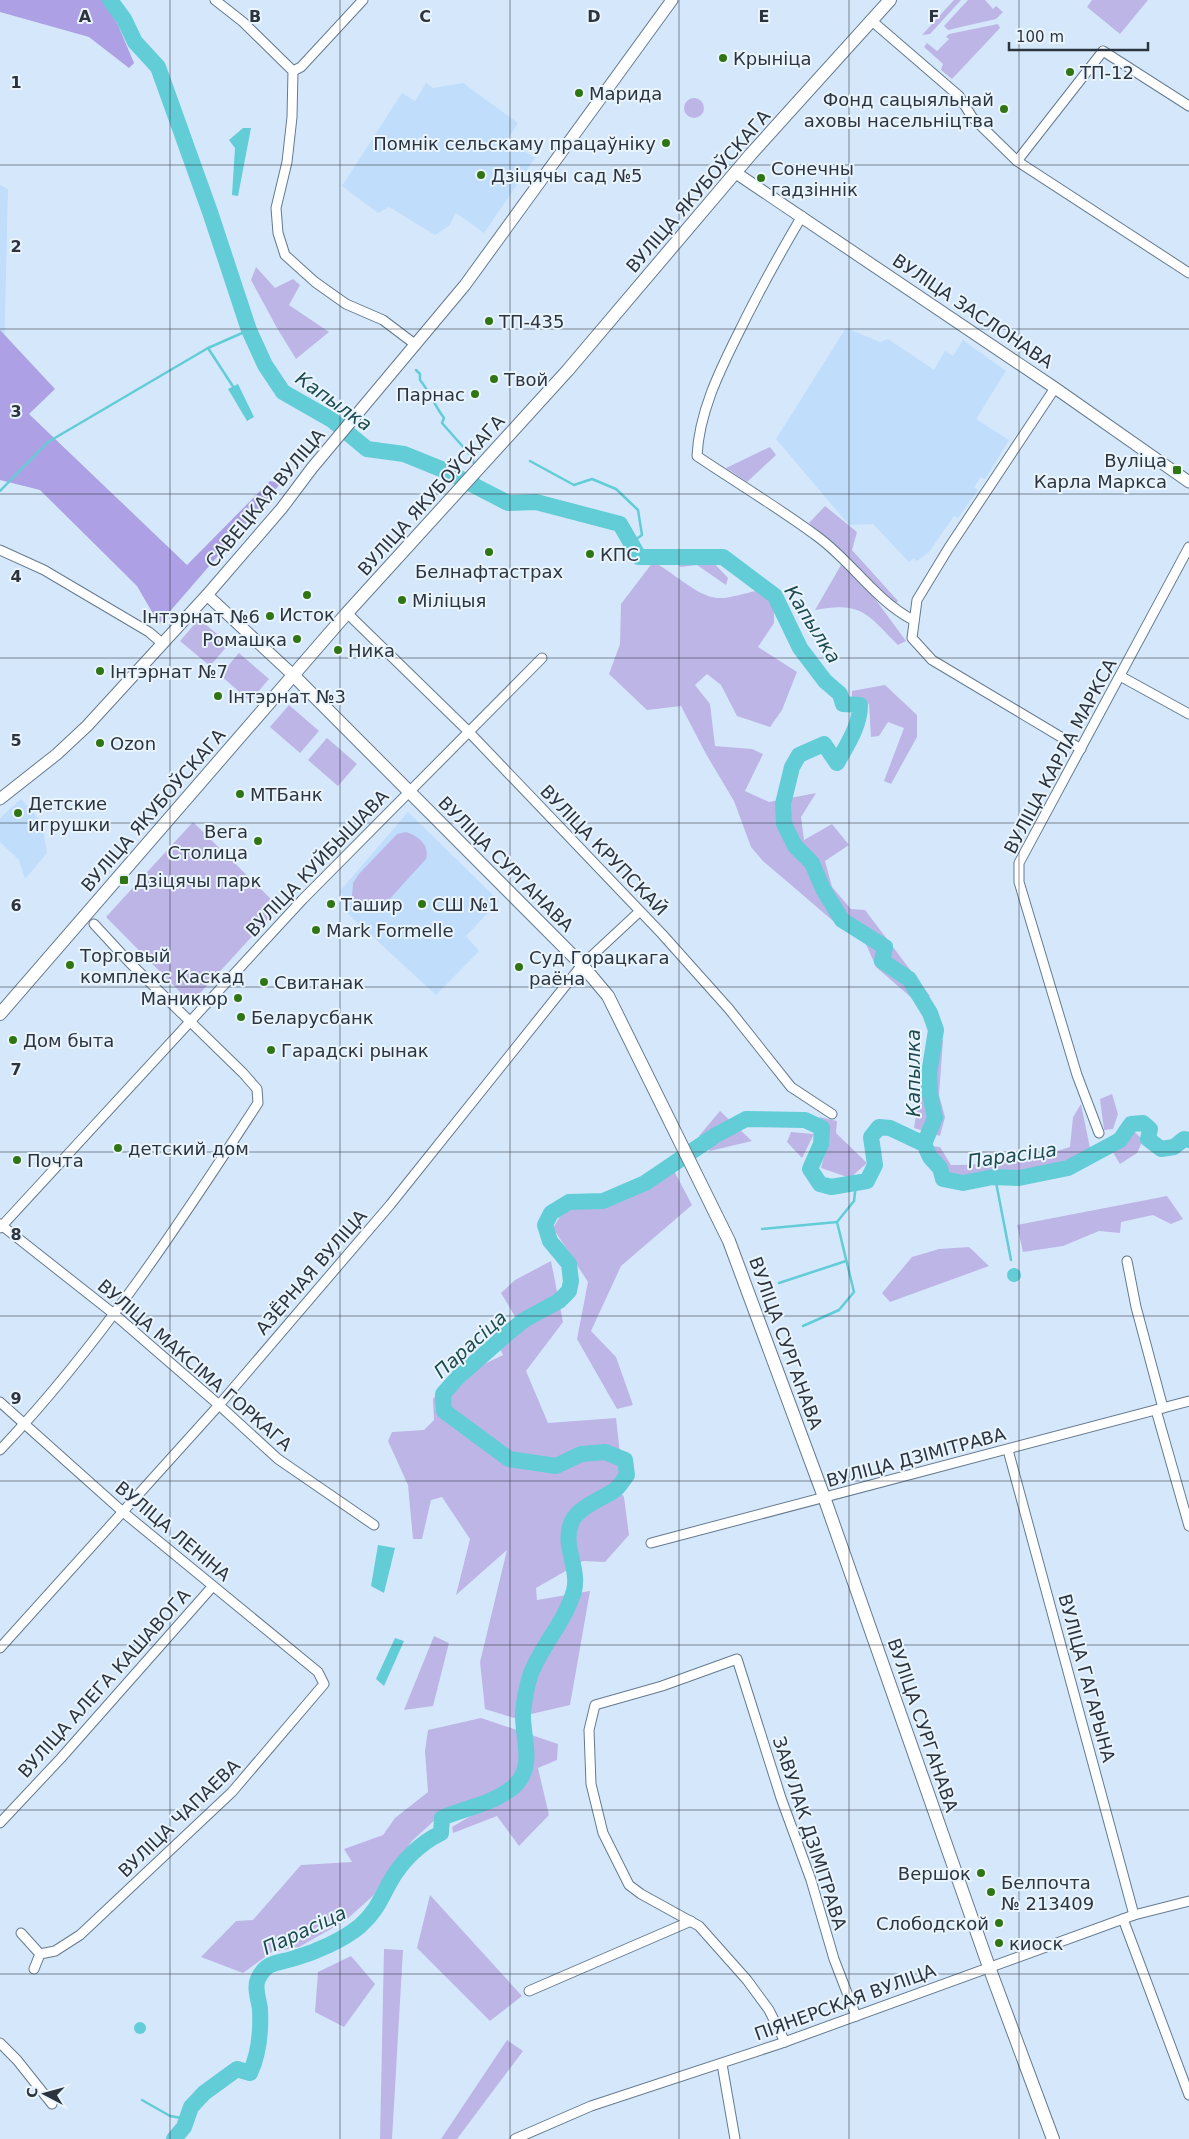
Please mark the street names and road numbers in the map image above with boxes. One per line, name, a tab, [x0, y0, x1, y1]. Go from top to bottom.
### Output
street label: ВУЛІЦА ЯКУБОЎСКАГА	[622, 105, 775, 277]
street label: ВУЛІЦА ЗАСЛОНАВА	[889, 250, 1058, 373]
street label: ВУЛІЦА ЯКУБОЎСКАГА	[353, 410, 509, 580]
street label: САВЕЦКАЯ ВУЛІЦА	[201, 424, 330, 572]
street label: ВУЛІЦА КАРЛА МАРКСА	[1000, 654, 1121, 857]
street label: ВУЛІЦА ЯКУБОЎСКАГА	[77, 724, 230, 896]
street label: ВУЛІЦА КРУПСКАЙ	[536, 780, 672, 920]
street label: ВУЛІЦА КУЙБЫШАВА	[241, 785, 393, 941]
street label: ВУЛІЦА СУРГАНАВА	[434, 792, 578, 936]
street label: АЗЁРНАЯ ВУЛІЦА	[251, 1205, 371, 1339]
street label: ВУЛІЦА СУРГАНАВА	[745, 1254, 827, 1433]
street label: ВУЛІЦА МАКСІМА ГОРКАГА	[94, 1275, 297, 1456]
street label: ВУЛІЦА ДЗІМІТРАВА	[824, 1423, 1009, 1491]
street label: ВУЛІЦА ЛЕНІНА	[111, 1477, 235, 1586]
street label: ВУЛІЦА АЛЕГА КАШАВОГА	[14, 1584, 195, 1782]
street label: ВУЛІЦА ГАГАРЫНА	[1054, 1592, 1120, 1765]
street label: ВУЛІЦА СУРГАНАВА	[883, 1635, 963, 1815]
street label: ЗАВУЛАК ДЗІМІТРАВА	[769, 1734, 851, 1933]
street label: ВУЛІЦА ЧАПАЕВА	[114, 1754, 245, 1881]
street label: ПІЯНЕРСКАЯ ВУЛІЦА	[751, 1959, 939, 2045]

